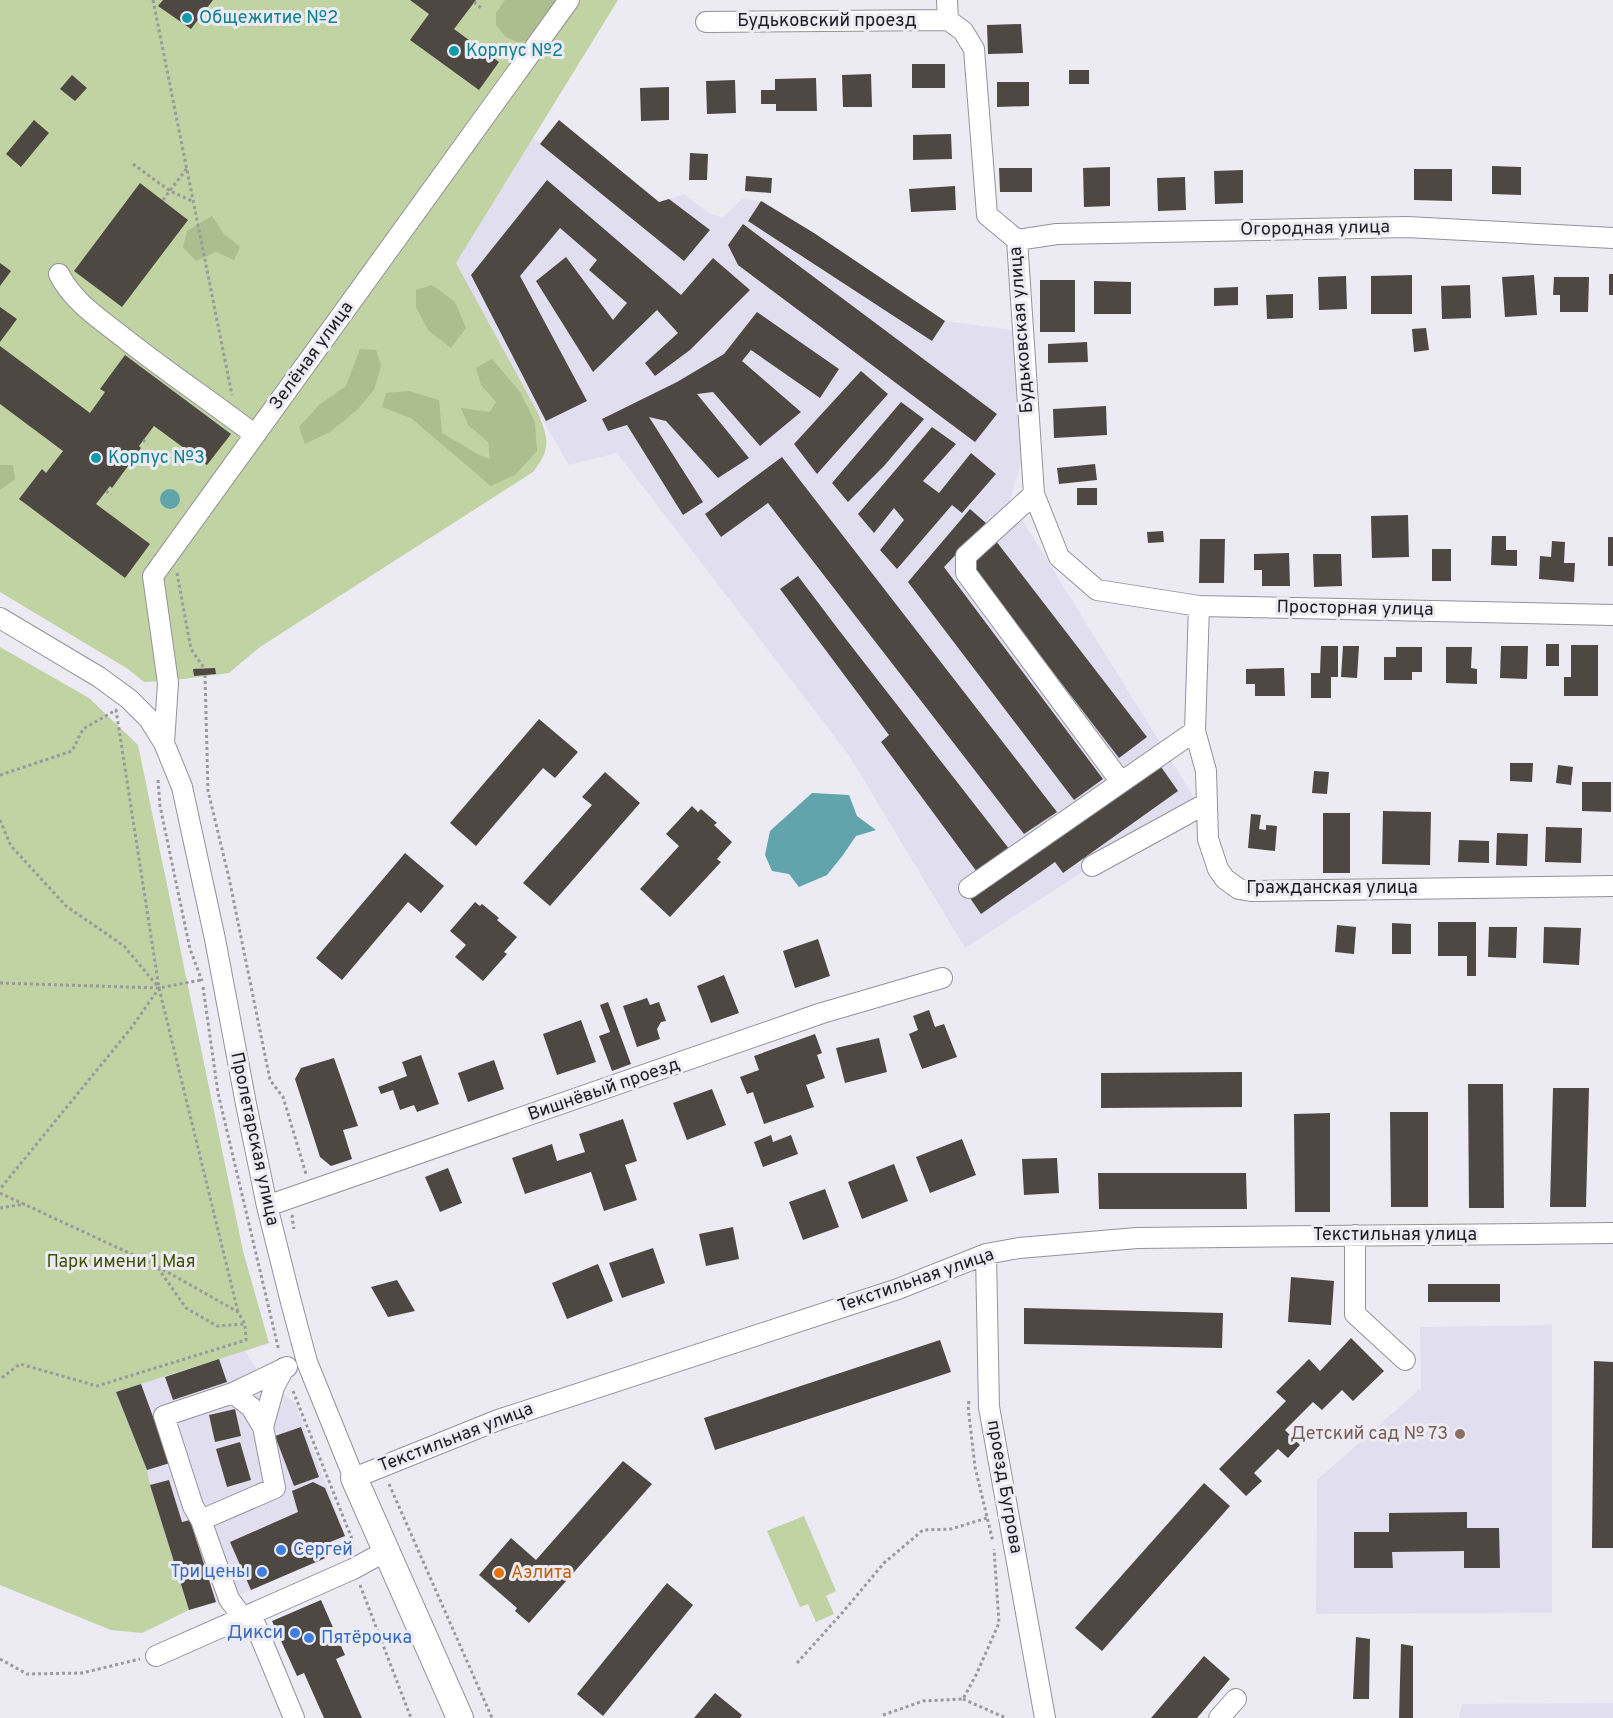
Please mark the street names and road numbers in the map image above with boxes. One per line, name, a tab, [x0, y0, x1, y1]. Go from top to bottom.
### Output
street label: Будьковский проезд	[737, 10, 917, 33]
street label: Огородная улица	[1240, 216, 1390, 242]
street label: Будьковская улица	[1005, 246, 1039, 414]
street label: Зелёная улица	[265, 297, 359, 415]
street label: Просторная улица	[1276, 596, 1434, 622]
street label: Гражданская улица	[1246, 877, 1418, 900]
street label: Пролетарская улица	[224, 1050, 284, 1228]
street label: Вишнёвый проезд	[525, 1053, 683, 1127]
street label: Текстильная улица	[1313, 1224, 1477, 1247]
street label: Текстильная улица	[835, 1243, 997, 1319]
street label: Текстильная улица	[375, 1398, 537, 1478]
street label: проезд Бугрова	[981, 1418, 1027, 1556]

